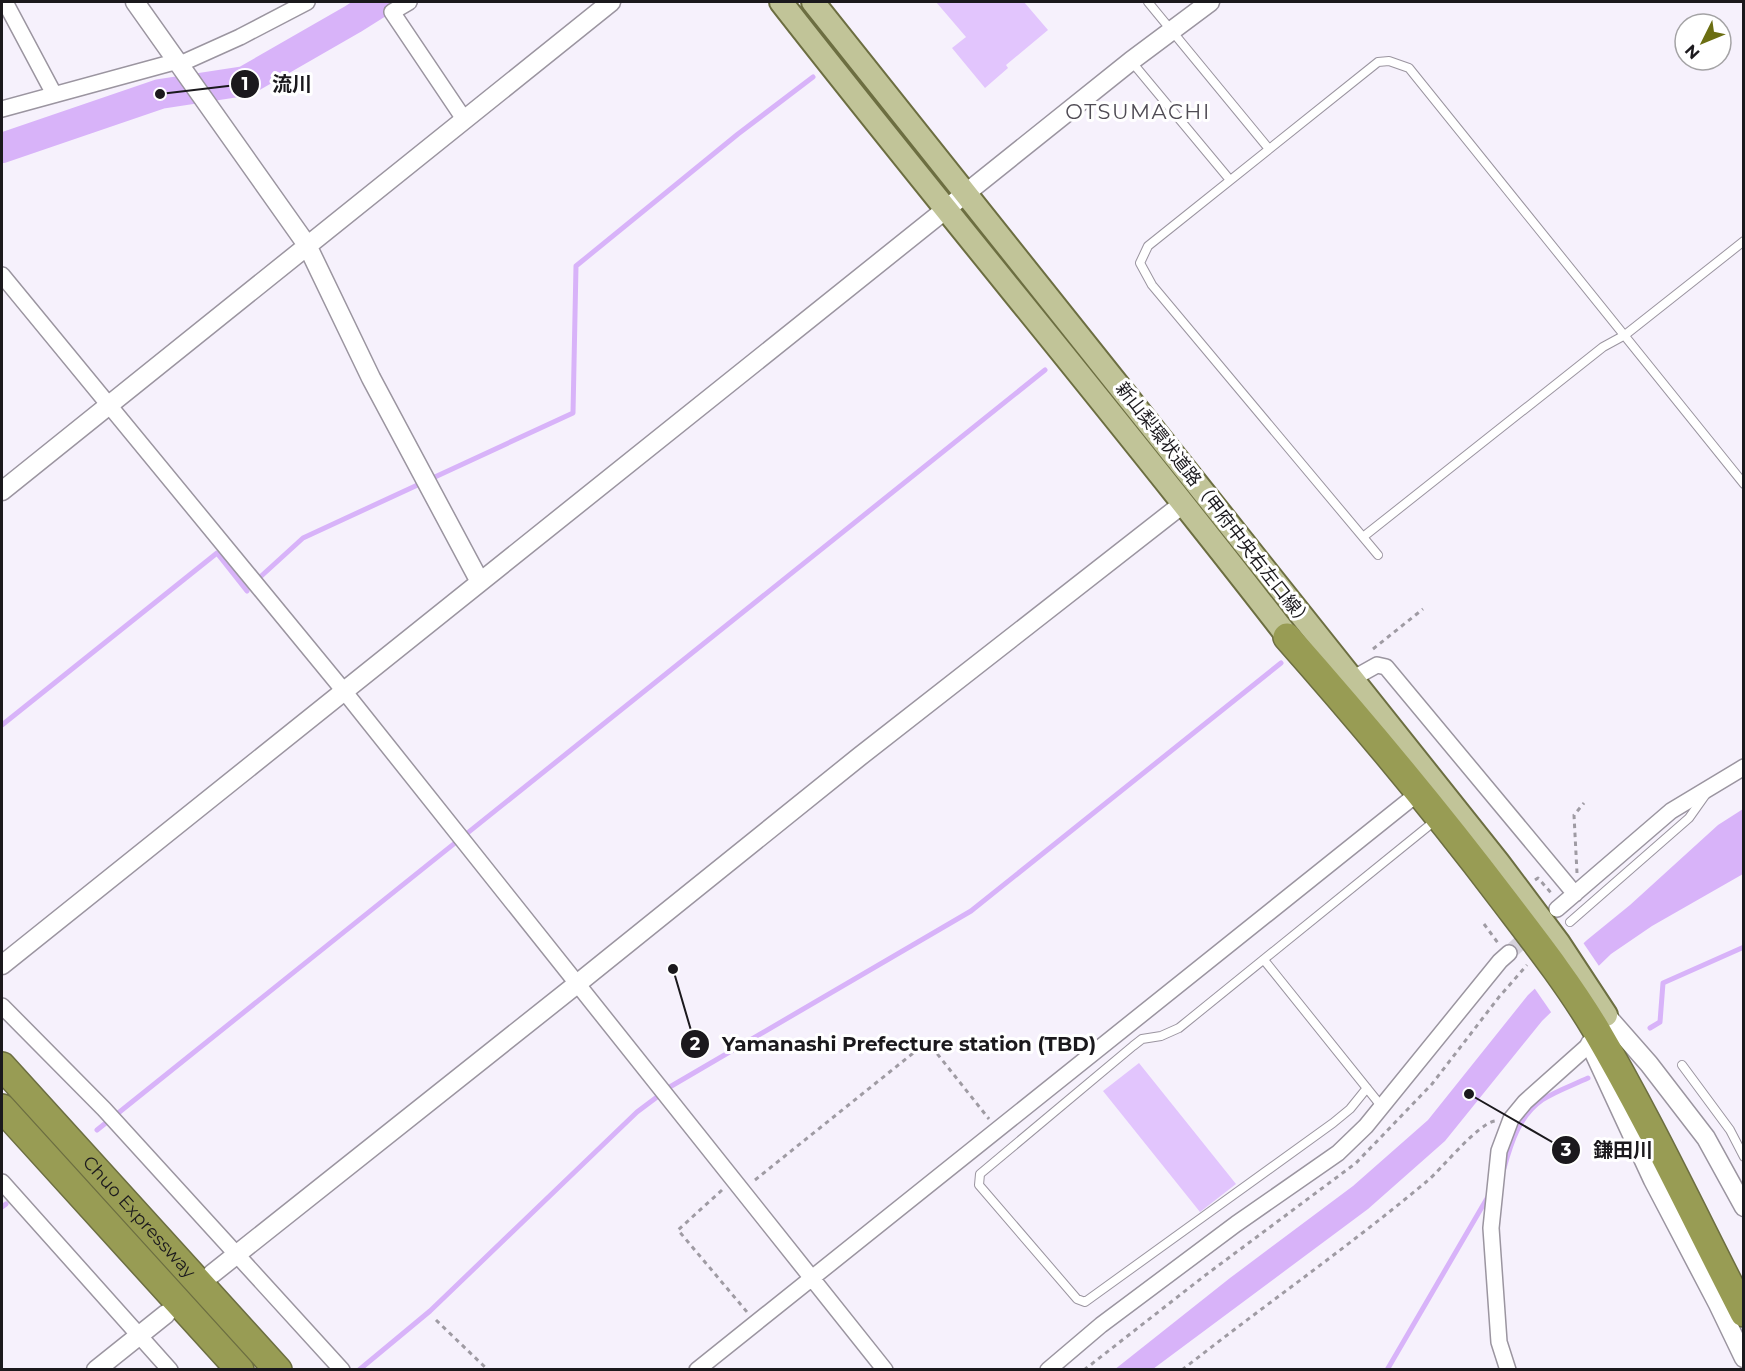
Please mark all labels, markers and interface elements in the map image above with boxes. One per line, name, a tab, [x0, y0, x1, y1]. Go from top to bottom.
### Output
north arrow	[1673, 12, 1733, 72]
text: N	[1681, 41, 1704, 63]
callout: 流川	[230, 65, 324, 103]
text: 流川	[272, 72, 312, 96]
text: 1	[241, 73, 249, 95]
district label: OTSUMACHI	[1065, 99, 1211, 124]
street label: 新山梨環状道路（甲府中央右左口線）	[1111, 378, 1317, 632]
callout: Yamanashi Prefecture station (TBD)	[680, 1025, 1108, 1063]
text: Yamanashi Prefecture station (TBD)	[721, 1032, 1096, 1056]
text: 2	[690, 1033, 701, 1055]
callout: 鎌田川	[1551, 1131, 1665, 1169]
text: 鎌田川	[1593, 1138, 1653, 1162]
text: 3	[1560, 1139, 1572, 1161]
street label: Chuo Expressway	[78, 1151, 200, 1283]

